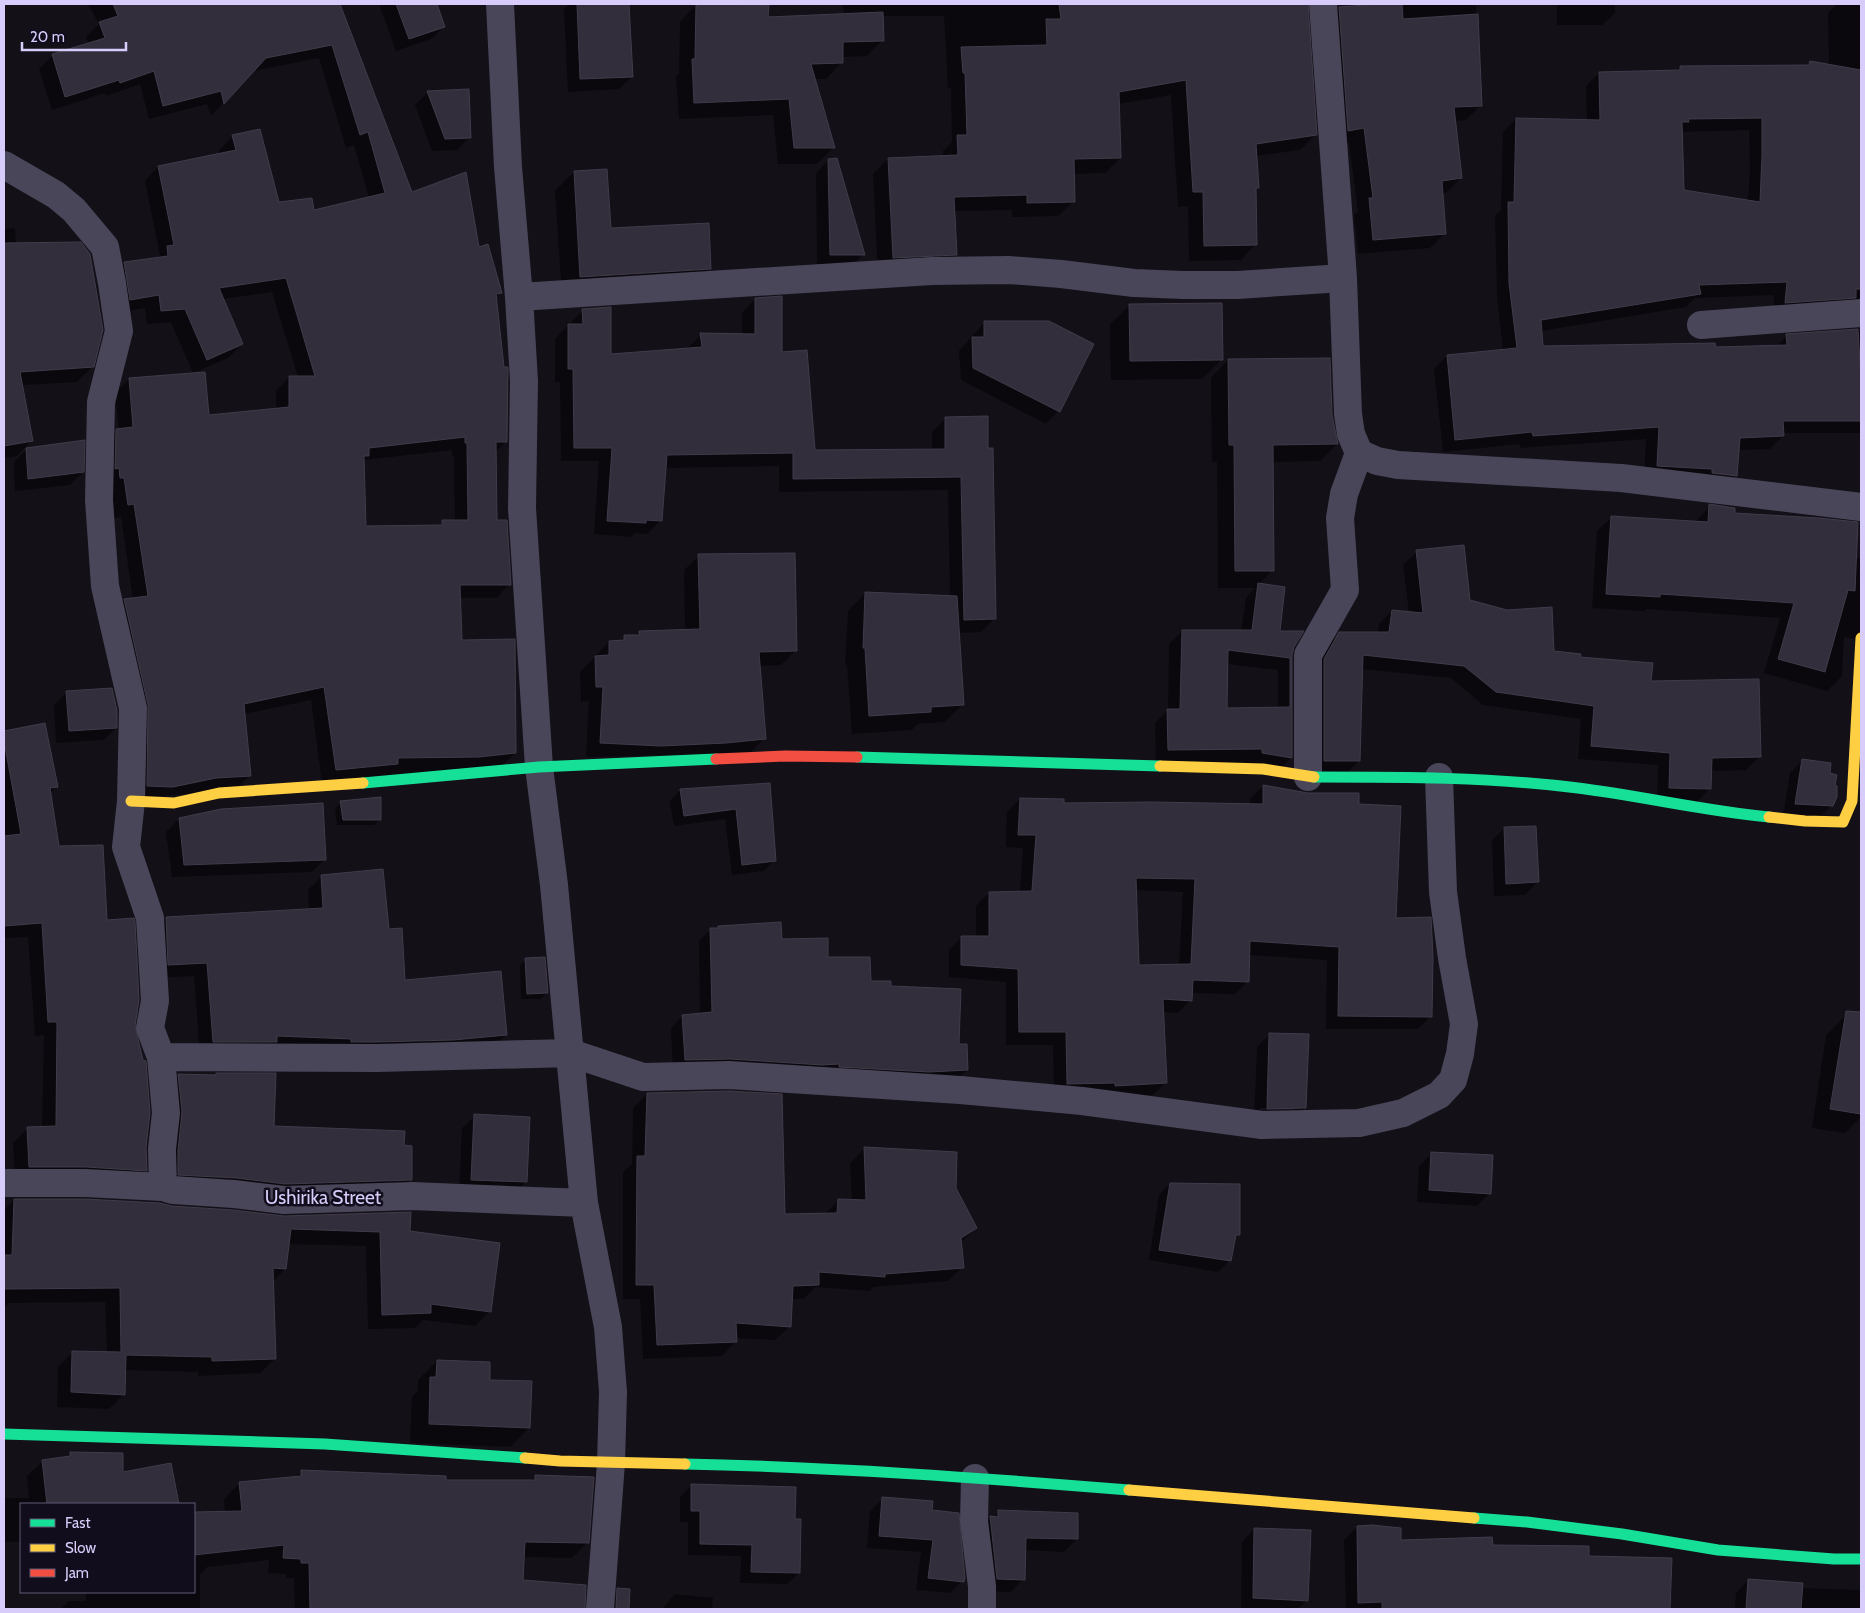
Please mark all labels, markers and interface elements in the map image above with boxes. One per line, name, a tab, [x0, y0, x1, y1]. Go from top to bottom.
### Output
scale bar	[22, 20, 126, 52]
text: 20 m	[30, 28, 65, 46]
street label: Ushirika Street	[265, 1186, 382, 1209]
legend	[20, 1503, 195, 1593]
text: Fast	[65, 1514, 90, 1532]
text: Slow	[65, 1539, 96, 1557]
text: Jam	[64, 1564, 89, 1582]

